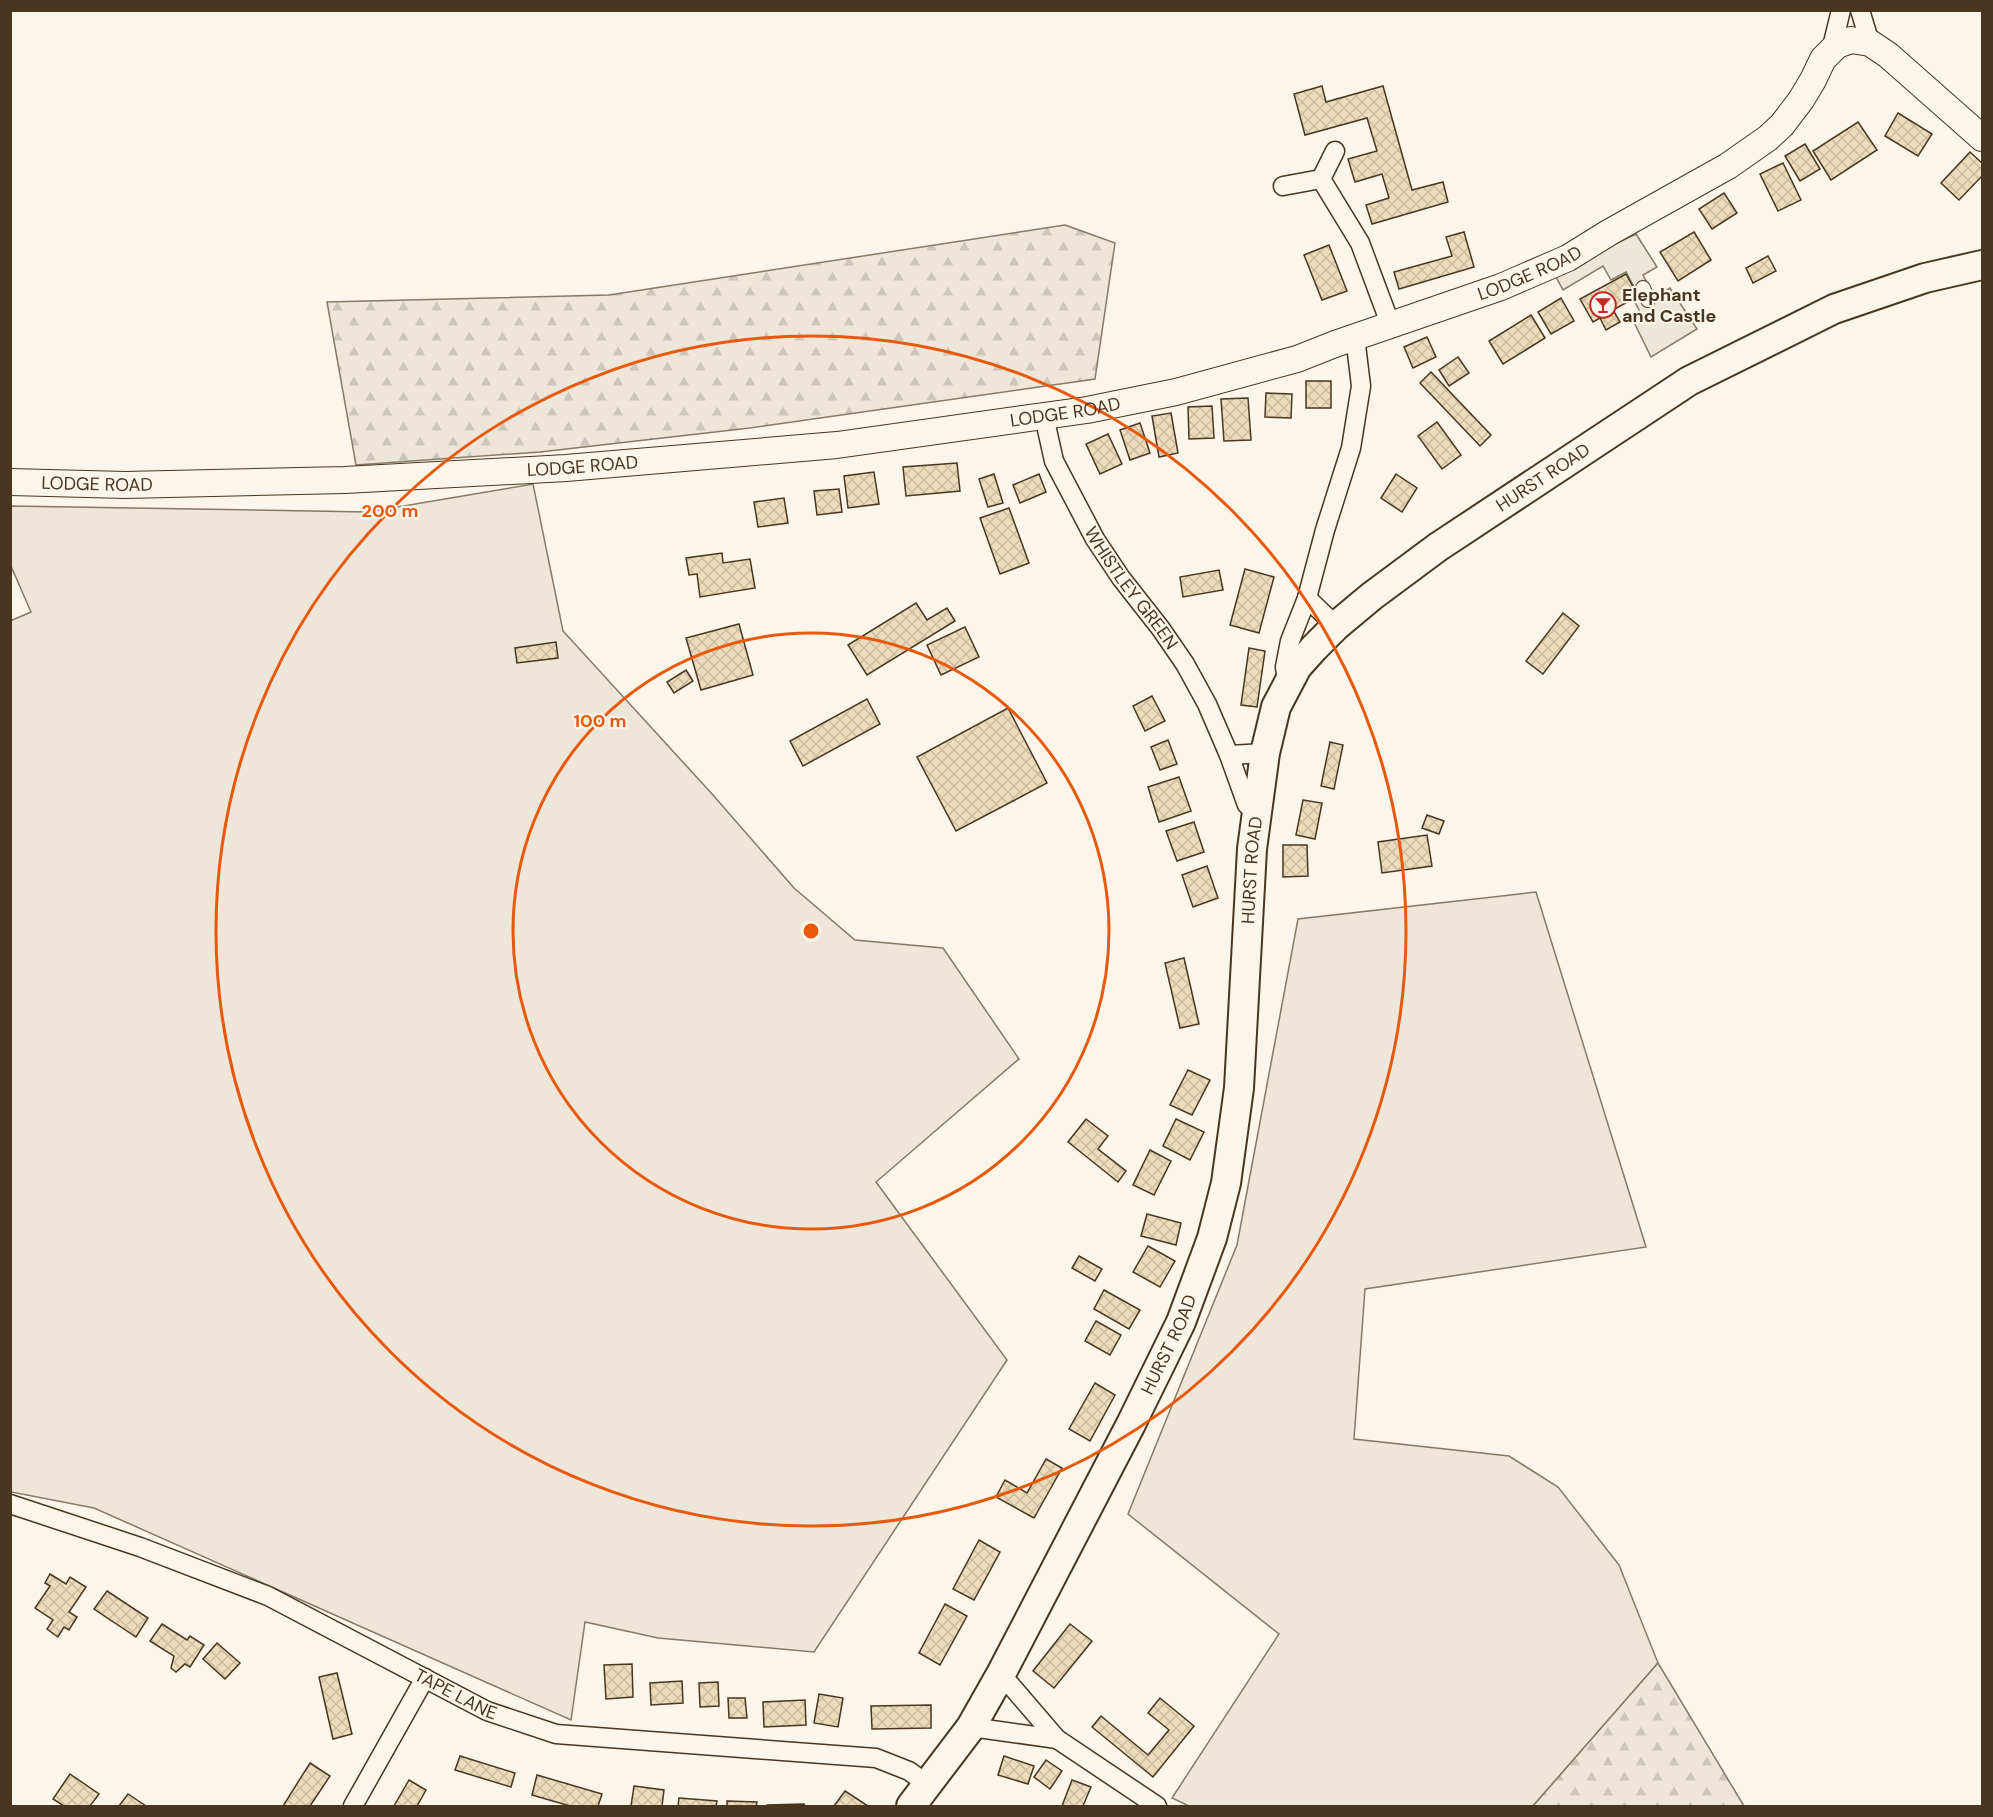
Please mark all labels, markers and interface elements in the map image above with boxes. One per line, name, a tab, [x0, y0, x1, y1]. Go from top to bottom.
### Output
street label: LODGE ROAD	[1474, 240, 1586, 306]
place label: Elephant and Castle	[1622, 283, 1716, 328]
bar icon: Elephant and Castle	[1588, 290, 1618, 320]
street label: LODGE ROAD	[1009, 392, 1123, 433]
street label: HURST ROAD	[1491, 438, 1595, 517]
street label: LODGE ROAD	[526, 450, 639, 482]
street label: LODGE ROAD	[41, 471, 153, 497]
text: 200 m	[362, 499, 418, 523]
street label: WHISTLEY GREEN	[1079, 522, 1183, 654]
text: 100 m	[573, 709, 627, 733]
street label: HURST ROAD	[1236, 815, 1268, 925]
centre of rings	[801, 921, 821, 941]
street label: HURST ROAD	[1135, 1291, 1202, 1399]
street label: TAPE LANE	[410, 1663, 500, 1725]

